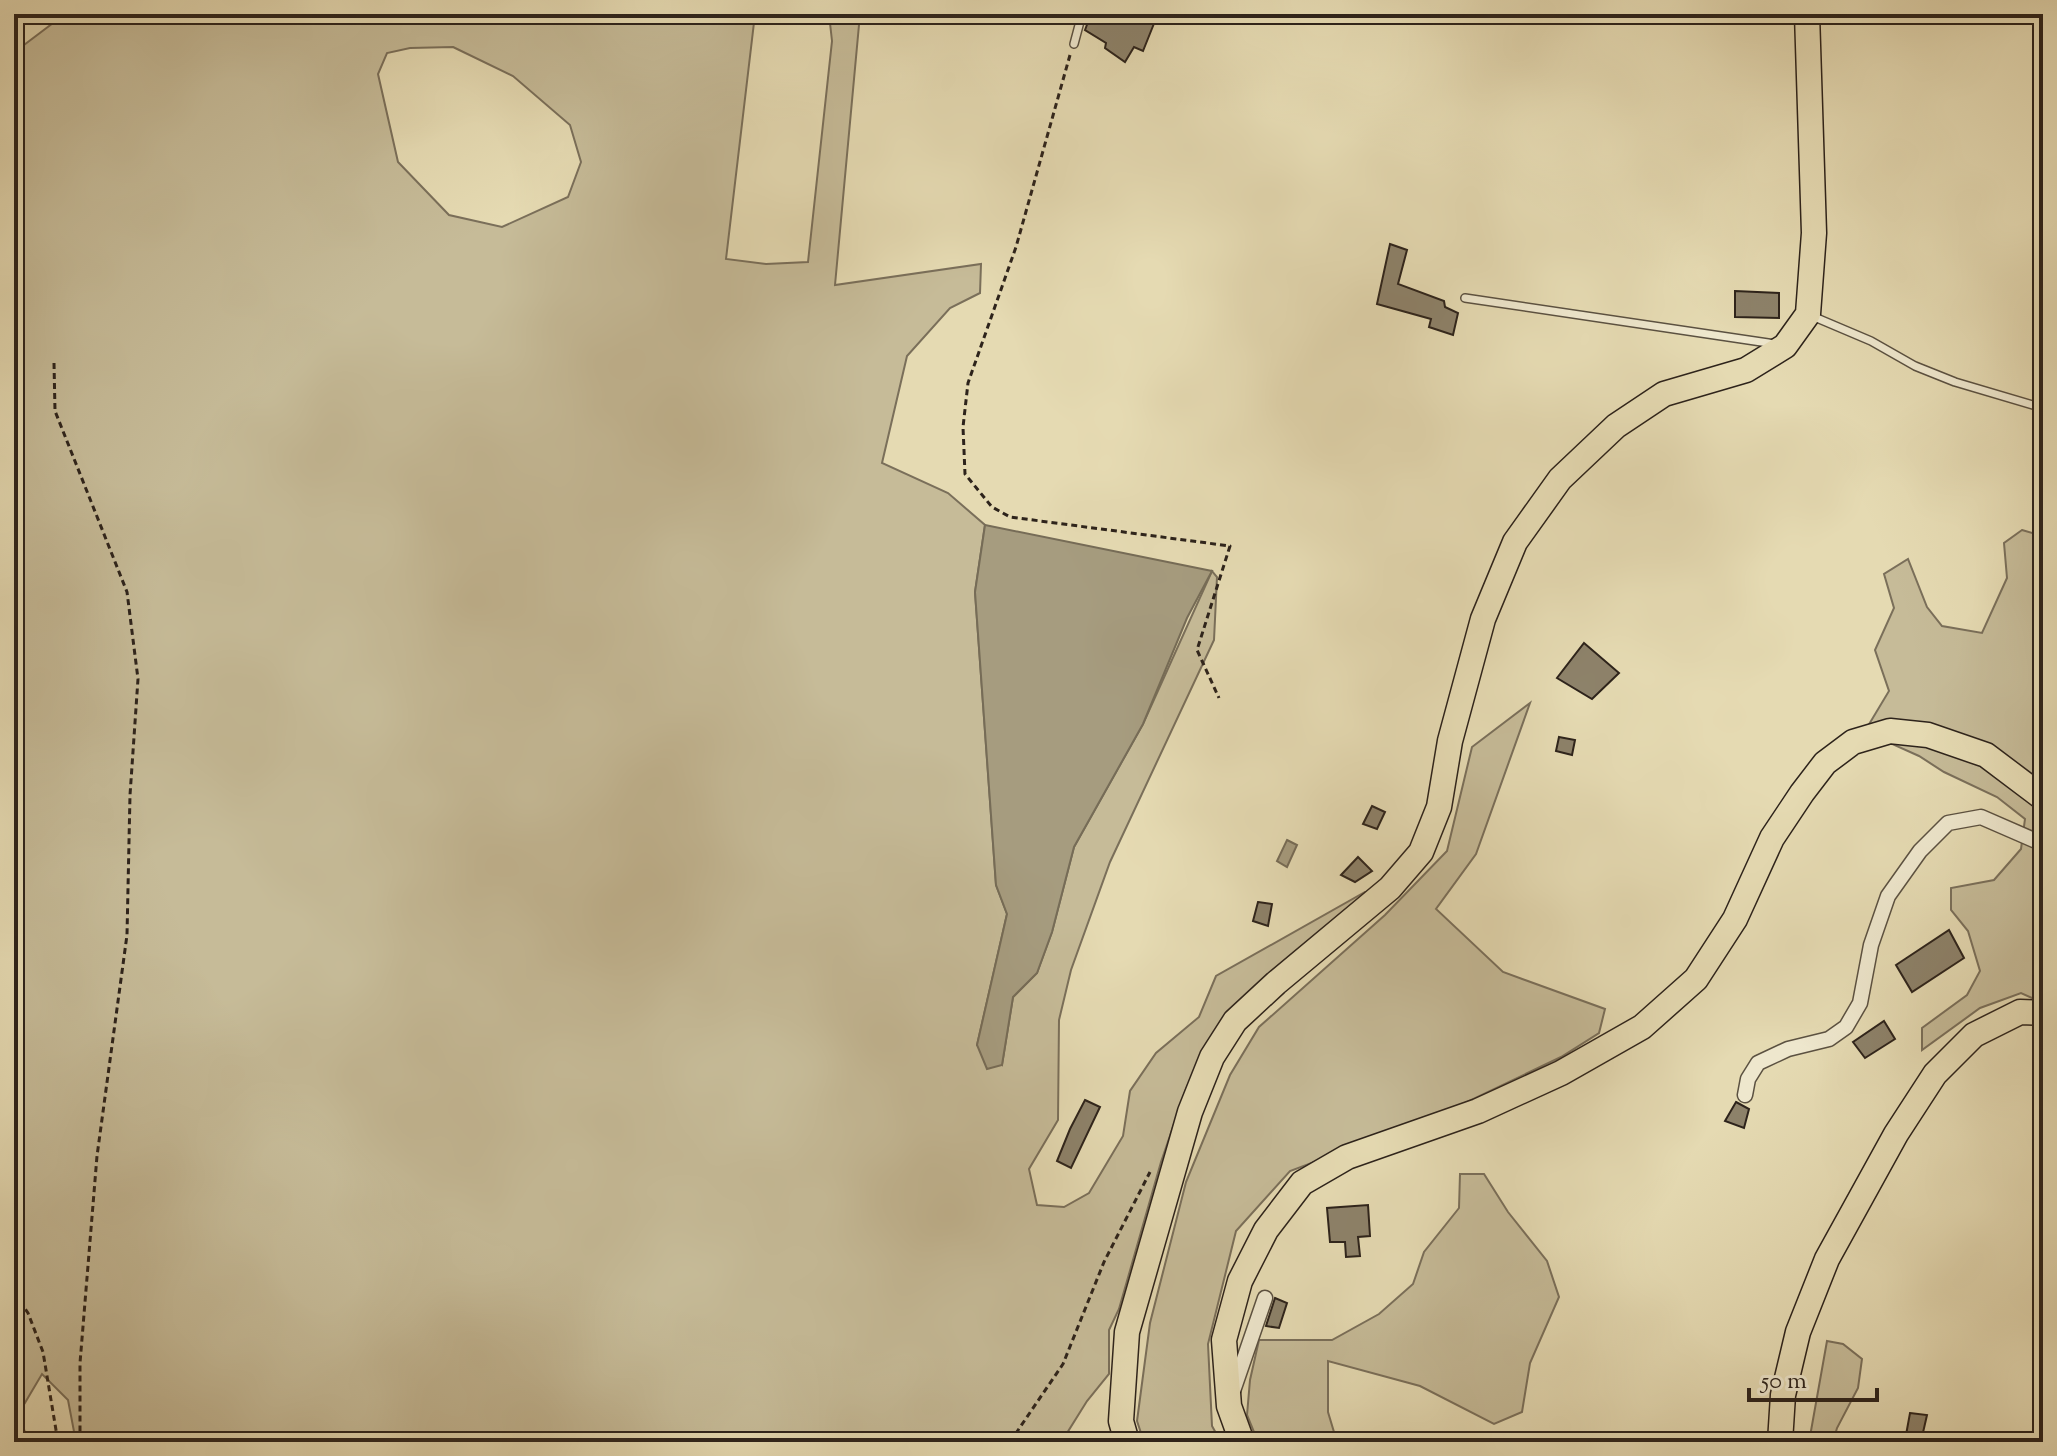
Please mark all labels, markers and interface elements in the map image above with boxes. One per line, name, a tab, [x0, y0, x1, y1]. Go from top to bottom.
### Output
scale bar	[1749, 1352, 1877, 1402]
text: 50 m	[1759, 1365, 1807, 1399]

